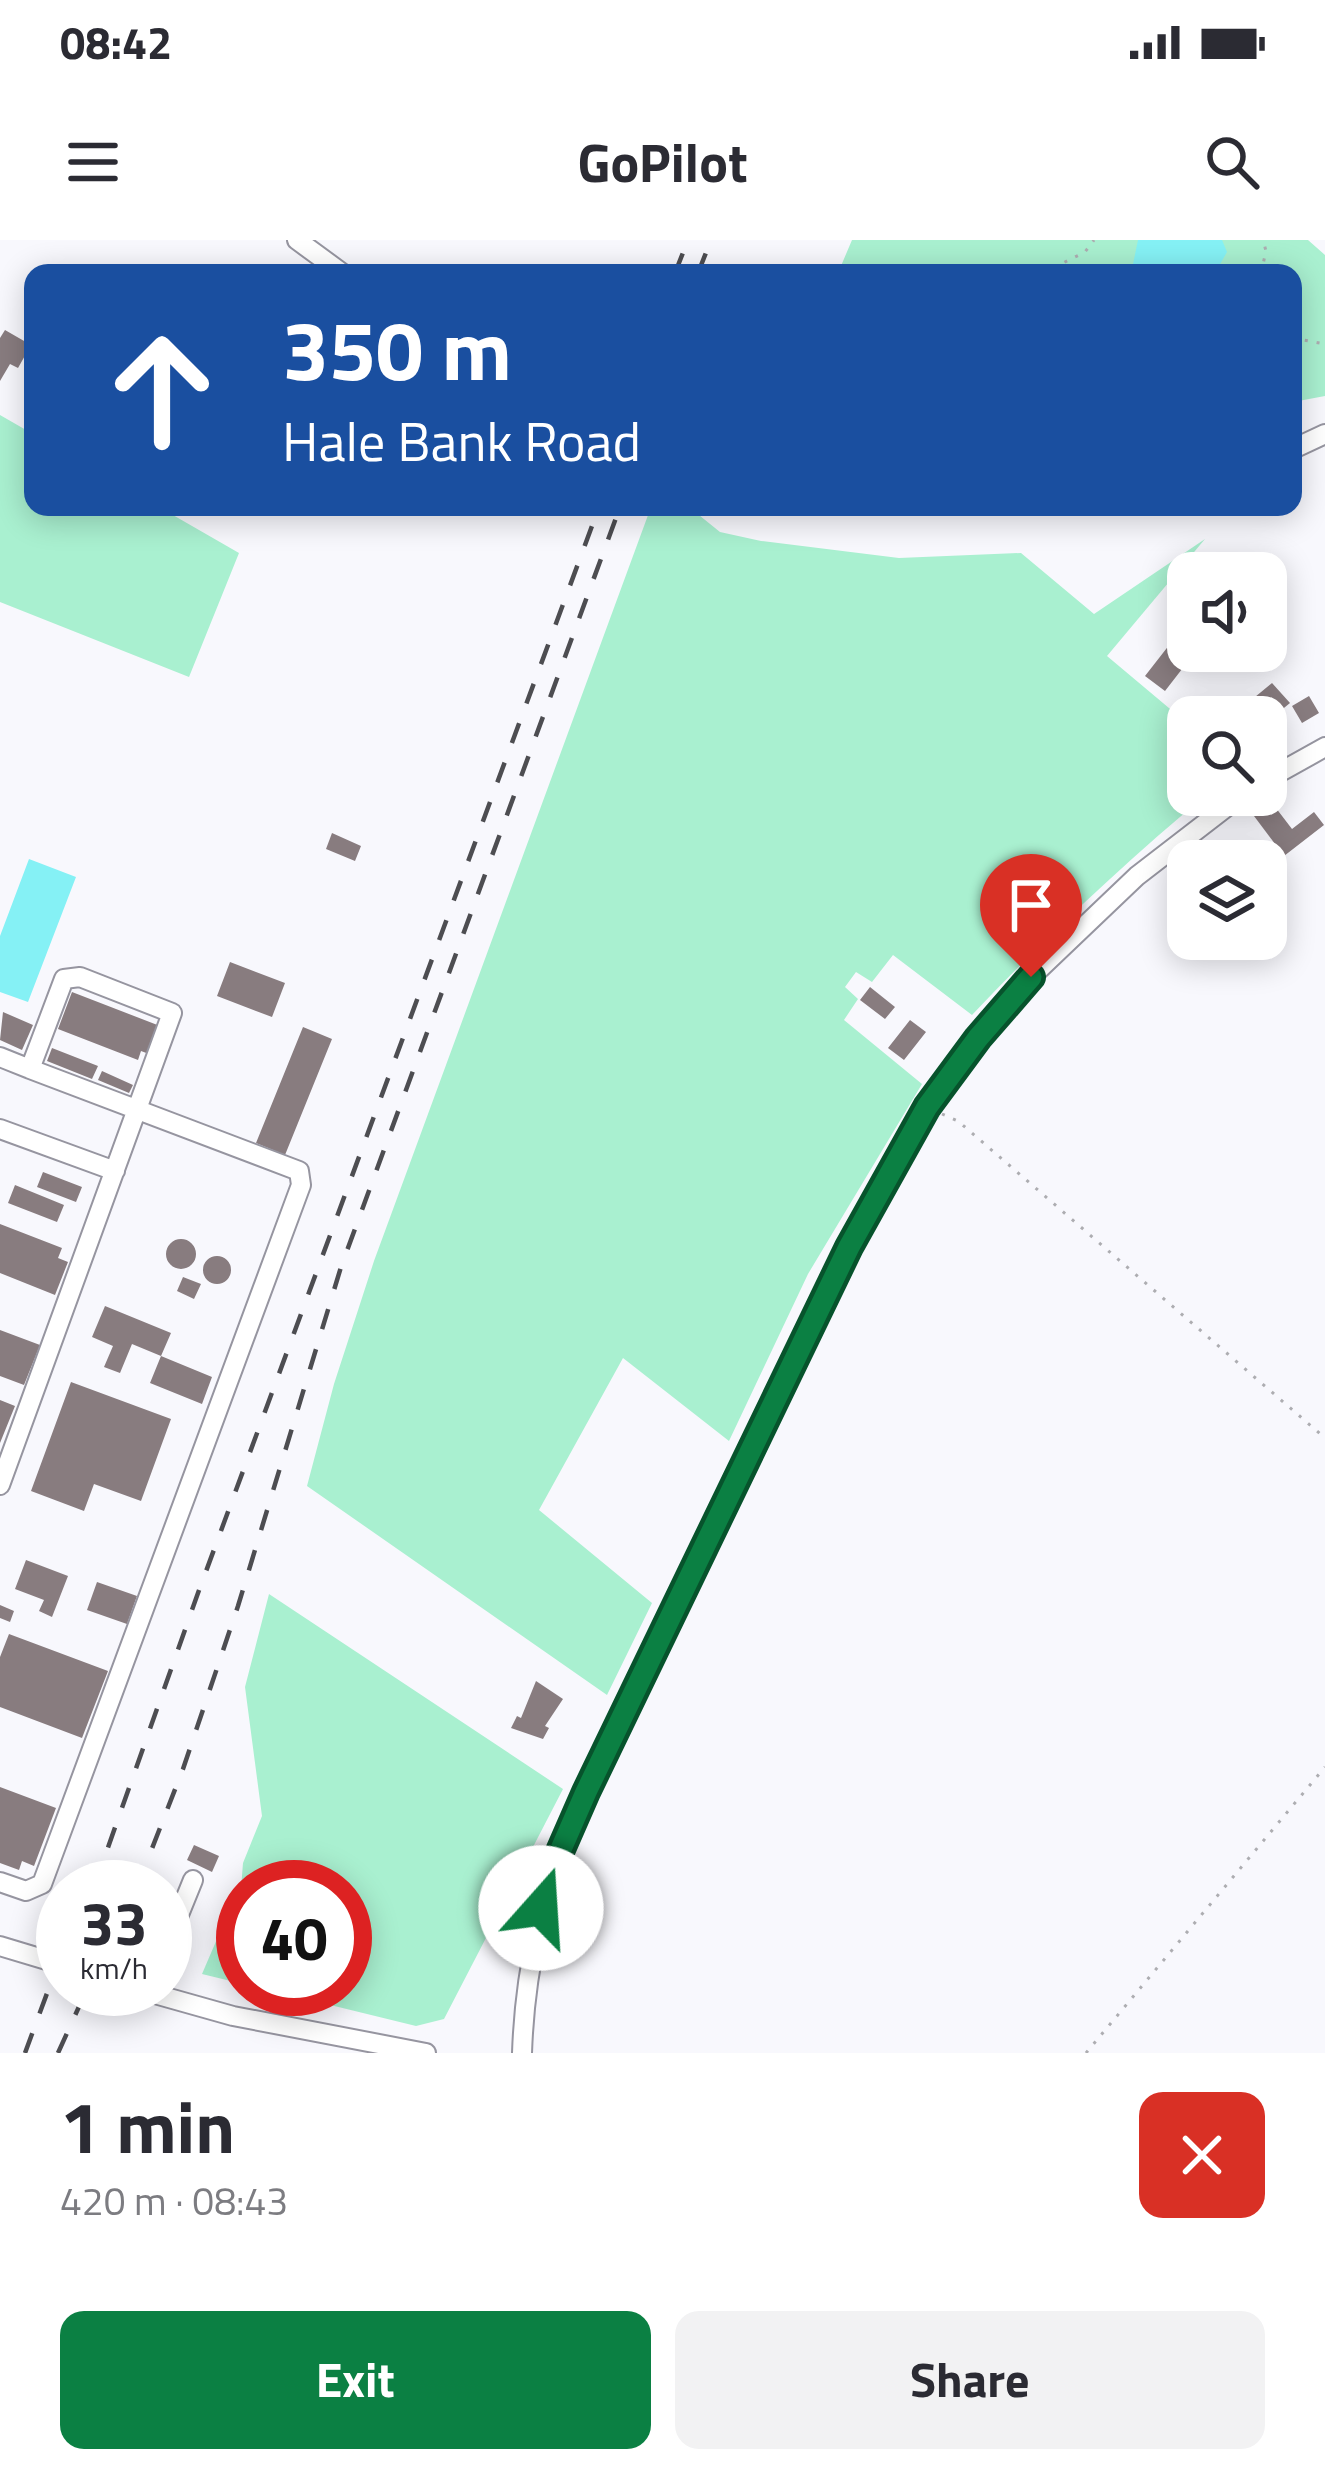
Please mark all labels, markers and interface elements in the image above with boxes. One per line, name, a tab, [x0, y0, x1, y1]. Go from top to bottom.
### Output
text: 08:42	[60, 8, 172, 76]
text: GoPilot	[577, 121, 748, 203]
icon: menu	[60, 129, 126, 195]
icon: search	[1199, 129, 1265, 195]
text: 350 m	[282, 285, 512, 413]
icon: ahead	[84, 312, 240, 468]
text: Hale Bank Road	[282, 400, 641, 482]
map controls	[1167, 552, 1287, 960]
button: sound	[1167, 552, 1287, 672]
button: search	[1167, 696, 1287, 816]
button: layers	[1167, 840, 1287, 960]
pin	[980, 854, 1082, 977]
icon: arrive	[998, 872, 1064, 938]
position arrow	[478, 1845, 604, 1971]
speed limit sign: 40	[216, 1860, 372, 2016]
text: 33	[80, 1877, 148, 1968]
text: km/h	[80, 1945, 148, 1991]
text: 1 min	[60, 2071, 235, 2181]
button: close	[1139, 2092, 1265, 2218]
text: 420 m · 08:43	[60, 2171, 288, 2230]
button: Exit	[60, 2311, 651, 2449]
button: Share	[675, 2311, 1265, 2449]

